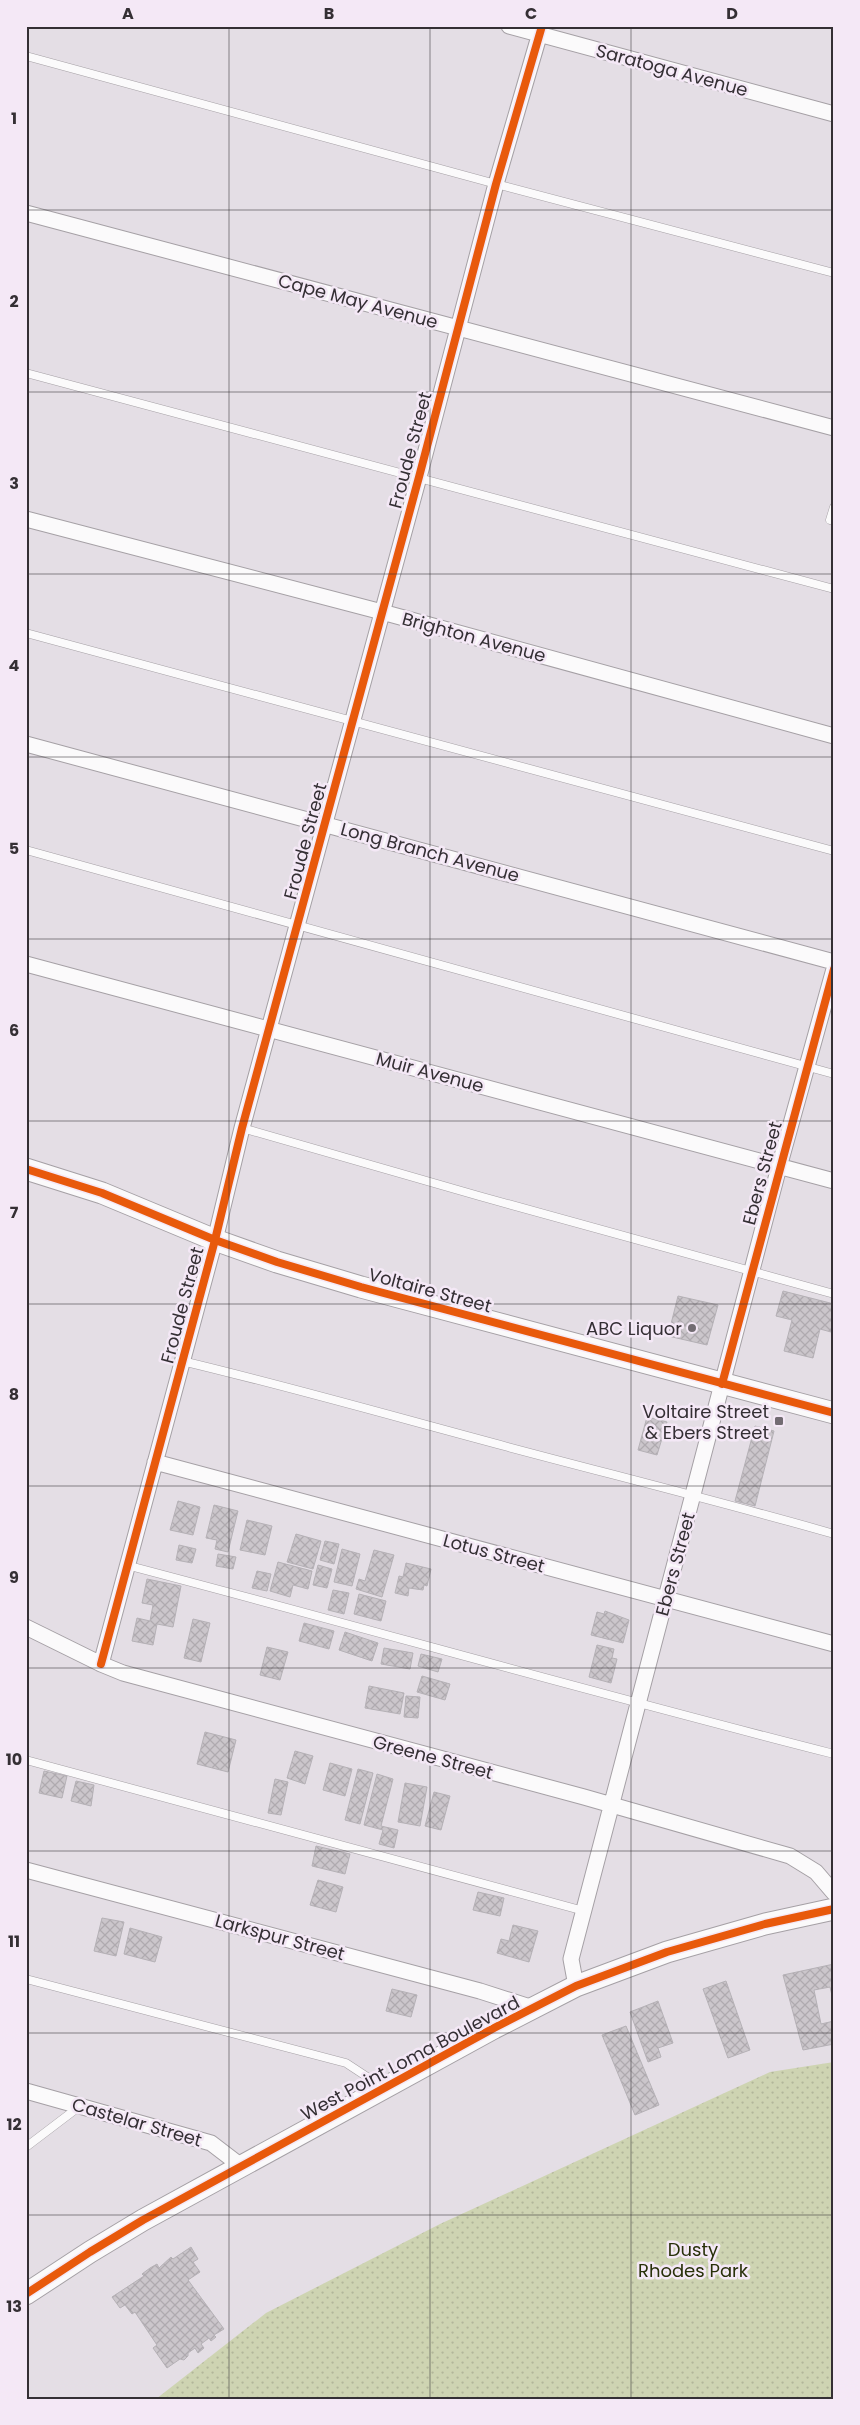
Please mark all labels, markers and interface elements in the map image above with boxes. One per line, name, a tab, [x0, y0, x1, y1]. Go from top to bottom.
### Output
text: A	[122, 2, 134, 25]
text: B	[324, 2, 334, 25]
text: C	[525, 2, 537, 25]
text: D	[726, 2, 738, 25]
street label: Saratoga Avenue	[593, 38, 751, 102]
text: 1	[11, 107, 17, 130]
street label: Cape May Avenue	[275, 268, 441, 334]
text: 2	[9, 290, 19, 313]
street label: Froude Street	[382, 389, 438, 511]
text: 3	[9, 472, 19, 495]
street label: Brighton Avenue	[399, 606, 549, 668]
text: 4	[9, 654, 20, 677]
street label: Froude Street	[277, 780, 333, 902]
street label: Long Branch Avenue	[338, 816, 522, 888]
text: 5	[9, 837, 19, 860]
text: 6	[9, 1019, 19, 1042]
street label: Muir Avenue	[373, 1046, 487, 1098]
street label: Ebers Street	[736, 1118, 788, 1228]
text: 7	[10, 1201, 19, 1224]
street label: Froude Street	[154, 1244, 210, 1366]
street label: Voltaire Street	[366, 1262, 494, 1318]
place label: ABC Liquor	[586, 1316, 682, 1341]
marker: ABC Liquor	[686, 1322, 698, 1334]
text: 8	[9, 1383, 19, 1406]
place label: Voltaire Street & Ebers Street	[642, 1399, 769, 1445]
marker: Voltaire Street & Ebers Street	[773, 1415, 785, 1427]
street label: Ebers Street	[649, 1509, 701, 1619]
street label: Lotus Street	[440, 1527, 548, 1579]
text: 9	[9, 1566, 19, 1589]
street label: Greene Street	[370, 1729, 496, 1785]
text: 10	[6, 1748, 22, 1771]
street label: Larkspur Street	[212, 1908, 348, 1966]
text: 11	[8, 1930, 20, 1953]
street label: West Point Loma Boulevard	[296, 1990, 524, 2126]
street label: Castelar Street	[69, 2092, 205, 2152]
text: 12	[6, 2113, 22, 2136]
park label: Dusty Rhodes Park	[638, 2237, 749, 2283]
text: 13	[6, 2295, 22, 2318]

